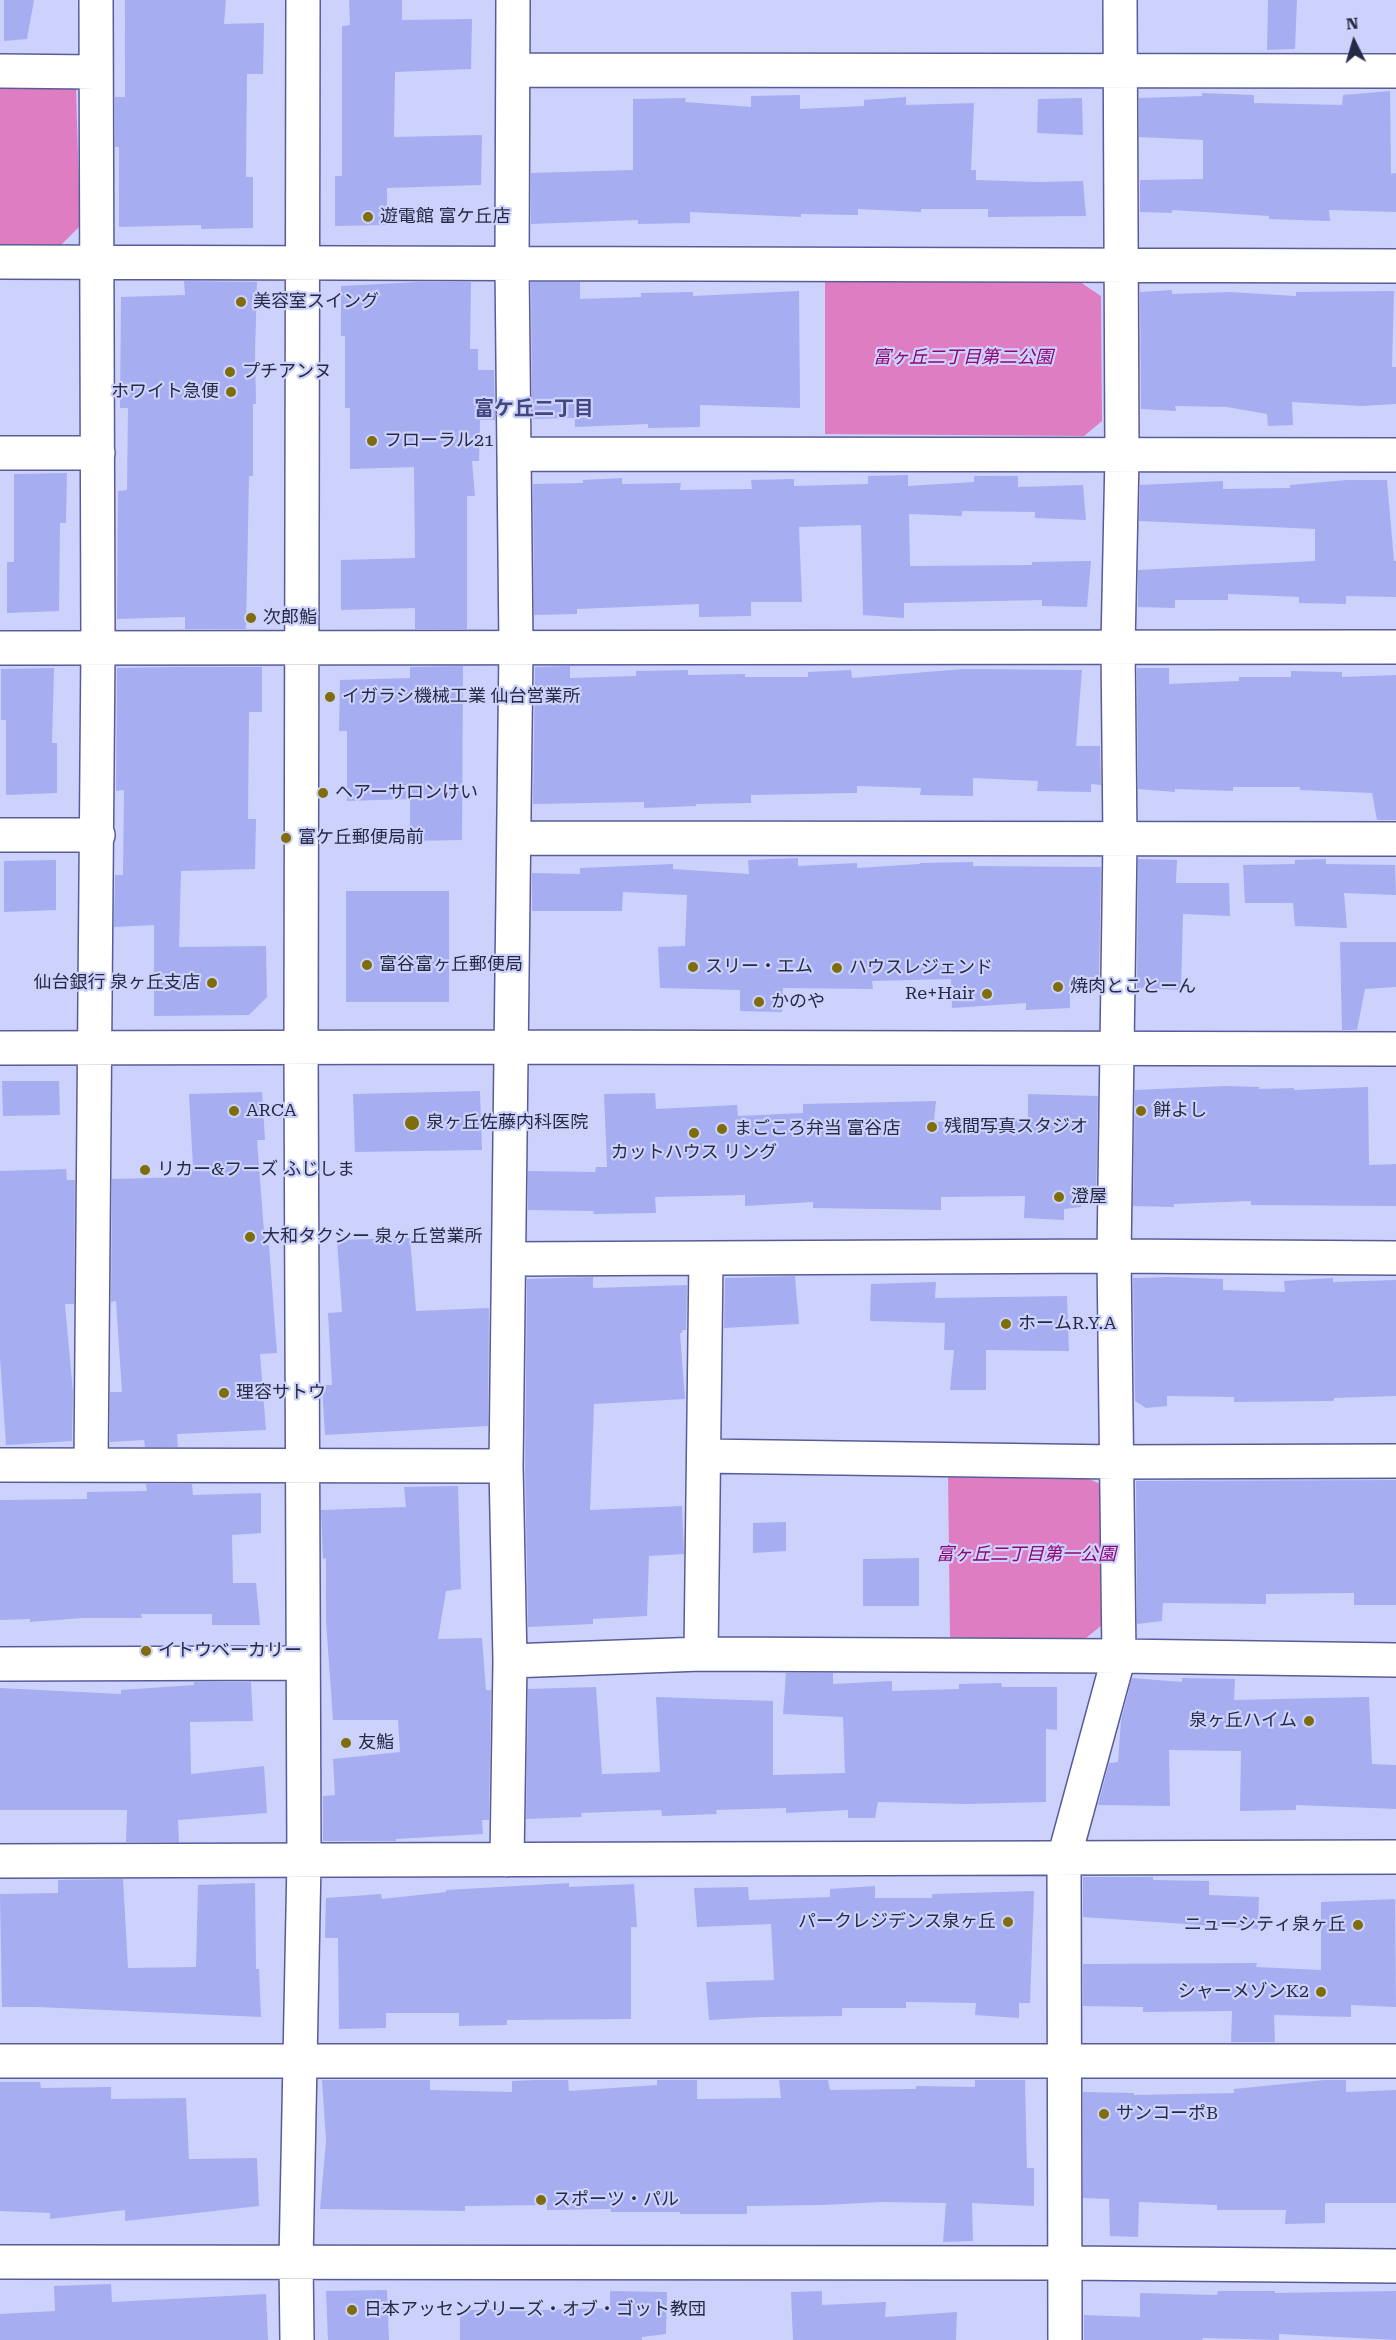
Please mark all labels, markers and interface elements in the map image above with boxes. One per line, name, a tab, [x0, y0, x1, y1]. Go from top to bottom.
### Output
north arrow	[1324, 12, 1384, 72]
text: N	[1345, 14, 1359, 34]
place label: 遊電館 富ケ丘店	[380, 206, 511, 228]
marker: 遊電館 富ケ丘店	[361, 210, 375, 224]
place label: 美容室スイング	[253, 291, 379, 313]
marker: 美容室スイング	[234, 295, 248, 309]
park label: 富ヶ丘二丁目第二公園	[873, 347, 1053, 369]
place label: プチアンヌ	[242, 361, 332, 383]
marker: プチアンヌ	[223, 365, 237, 379]
place label: ホワイト急便	[111, 381, 219, 403]
marker: ホワイト急便	[224, 385, 238, 399]
district label: 富ケ丘二丁目	[474, 397, 594, 421]
place label: フローラル21	[384, 430, 494, 452]
marker: フローラル21	[365, 434, 379, 448]
place label: 次郎鮨	[263, 607, 317, 629]
marker: 次郎鮨	[244, 611, 258, 625]
place label: イガラシ機械工業 仙台営業所	[342, 686, 581, 708]
marker: イガラシ機械工業 仙台営業所	[323, 690, 337, 704]
place label: ヘアーサロンけい	[335, 782, 478, 804]
marker: ヘアーサロンけい	[316, 786, 330, 800]
place label: 富ケ丘郵便局前	[298, 827, 424, 849]
marker: 富ケ丘郵便局前	[279, 831, 293, 845]
place label: 富谷富ヶ丘郵便局	[379, 954, 523, 976]
place label: スリー・エム	[705, 956, 813, 978]
place label: ハウスレジェンド	[849, 957, 993, 979]
marker: 富谷富ヶ丘郵便局	[360, 958, 374, 972]
marker: スリー・エム	[686, 960, 700, 974]
marker: ハウスレジェンド	[830, 961, 844, 975]
place label: 仙台銀行 泉ヶ丘支店	[33, 972, 200, 994]
marker: 仙台銀行 泉ヶ丘支店	[205, 976, 219, 990]
place label: 焼肉とことーん	[1070, 976, 1196, 998]
marker: 焼肉とことーん	[1051, 980, 1065, 994]
place label: Re+Hair	[905, 983, 975, 1005]
marker: Re+Hair	[980, 987, 994, 1001]
place label: かのや	[771, 991, 825, 1013]
marker: かのや	[752, 995, 766, 1009]
place label: ARCA	[246, 1100, 296, 1122]
place label: 餅よし	[1153, 1100, 1207, 1122]
marker: ARCA	[227, 1104, 241, 1118]
marker: 餅よし	[1134, 1104, 1148, 1118]
place label: 泉ヶ丘佐藤内科医院	[426, 1112, 588, 1134]
marker: 泉ヶ丘佐藤内科医院	[403, 1114, 421, 1132]
place label: 残間写真スタジオ	[944, 1116, 1088, 1138]
place label: まごころ弁当 富谷店	[734, 1118, 901, 1140]
marker: 残間写真スタジオ	[925, 1120, 939, 1134]
marker: まごころ弁当 富谷店	[715, 1122, 729, 1136]
marker: カットハウス リング	[687, 1126, 701, 1140]
place label: カットハウス リング	[611, 1142, 777, 1164]
place label: リカー&フーズ ふじしま	[157, 1159, 355, 1181]
marker: リカー&フーズ ふじしま	[138, 1163, 152, 1177]
place label: 澄屋	[1071, 1186, 1107, 1208]
marker: 澄屋	[1052, 1190, 1066, 1204]
place label: 大和タクシー 泉ヶ丘営業所	[262, 1226, 483, 1248]
marker: 大和タクシー 泉ヶ丘営業所	[243, 1230, 257, 1244]
place label: ホームR.Y.A	[1018, 1313, 1116, 1335]
marker: ホームR.Y.A	[999, 1317, 1013, 1331]
place label: 理容サトウ	[236, 1382, 326, 1404]
marker: 理容サトウ	[217, 1386, 231, 1400]
park label: 富ヶ丘二丁目第一公園	[936, 1544, 1116, 1566]
place label: イトウベーカリー	[158, 1640, 302, 1662]
marker: イトウベーカリー	[139, 1644, 153, 1658]
place label: 泉ヶ丘ハイム	[1189, 1710, 1297, 1732]
marker: 泉ヶ丘ハイム	[1302, 1714, 1316, 1728]
place label: 友鮨	[358, 1732, 394, 1754]
marker: 友鮨	[339, 1736, 353, 1750]
place label: パークレジデンス泉ヶ丘	[798, 1911, 996, 1933]
place label: ニューシティ泉ヶ丘	[1184, 1914, 1346, 1936]
marker: パークレジデンス泉ヶ丘	[1001, 1915, 1015, 1929]
marker: ニューシティ泉ヶ丘	[1351, 1918, 1365, 1932]
place label: シャーメゾンK2	[1178, 1981, 1309, 2003]
marker: シャーメゾンK2	[1314, 1985, 1328, 1999]
place label: サンコーポB	[1116, 2103, 1218, 2125]
marker: サンコーポB	[1097, 2107, 1111, 2121]
place label: スポーツ・パル	[553, 2189, 679, 2211]
marker: スポーツ・パル	[534, 2193, 548, 2207]
place label: 日本アッセンブリーズ・オブ・ゴット教団	[364, 2299, 706, 2321]
marker: 日本アッセンブリーズ・オブ・ゴット教団	[345, 2303, 359, 2317]

